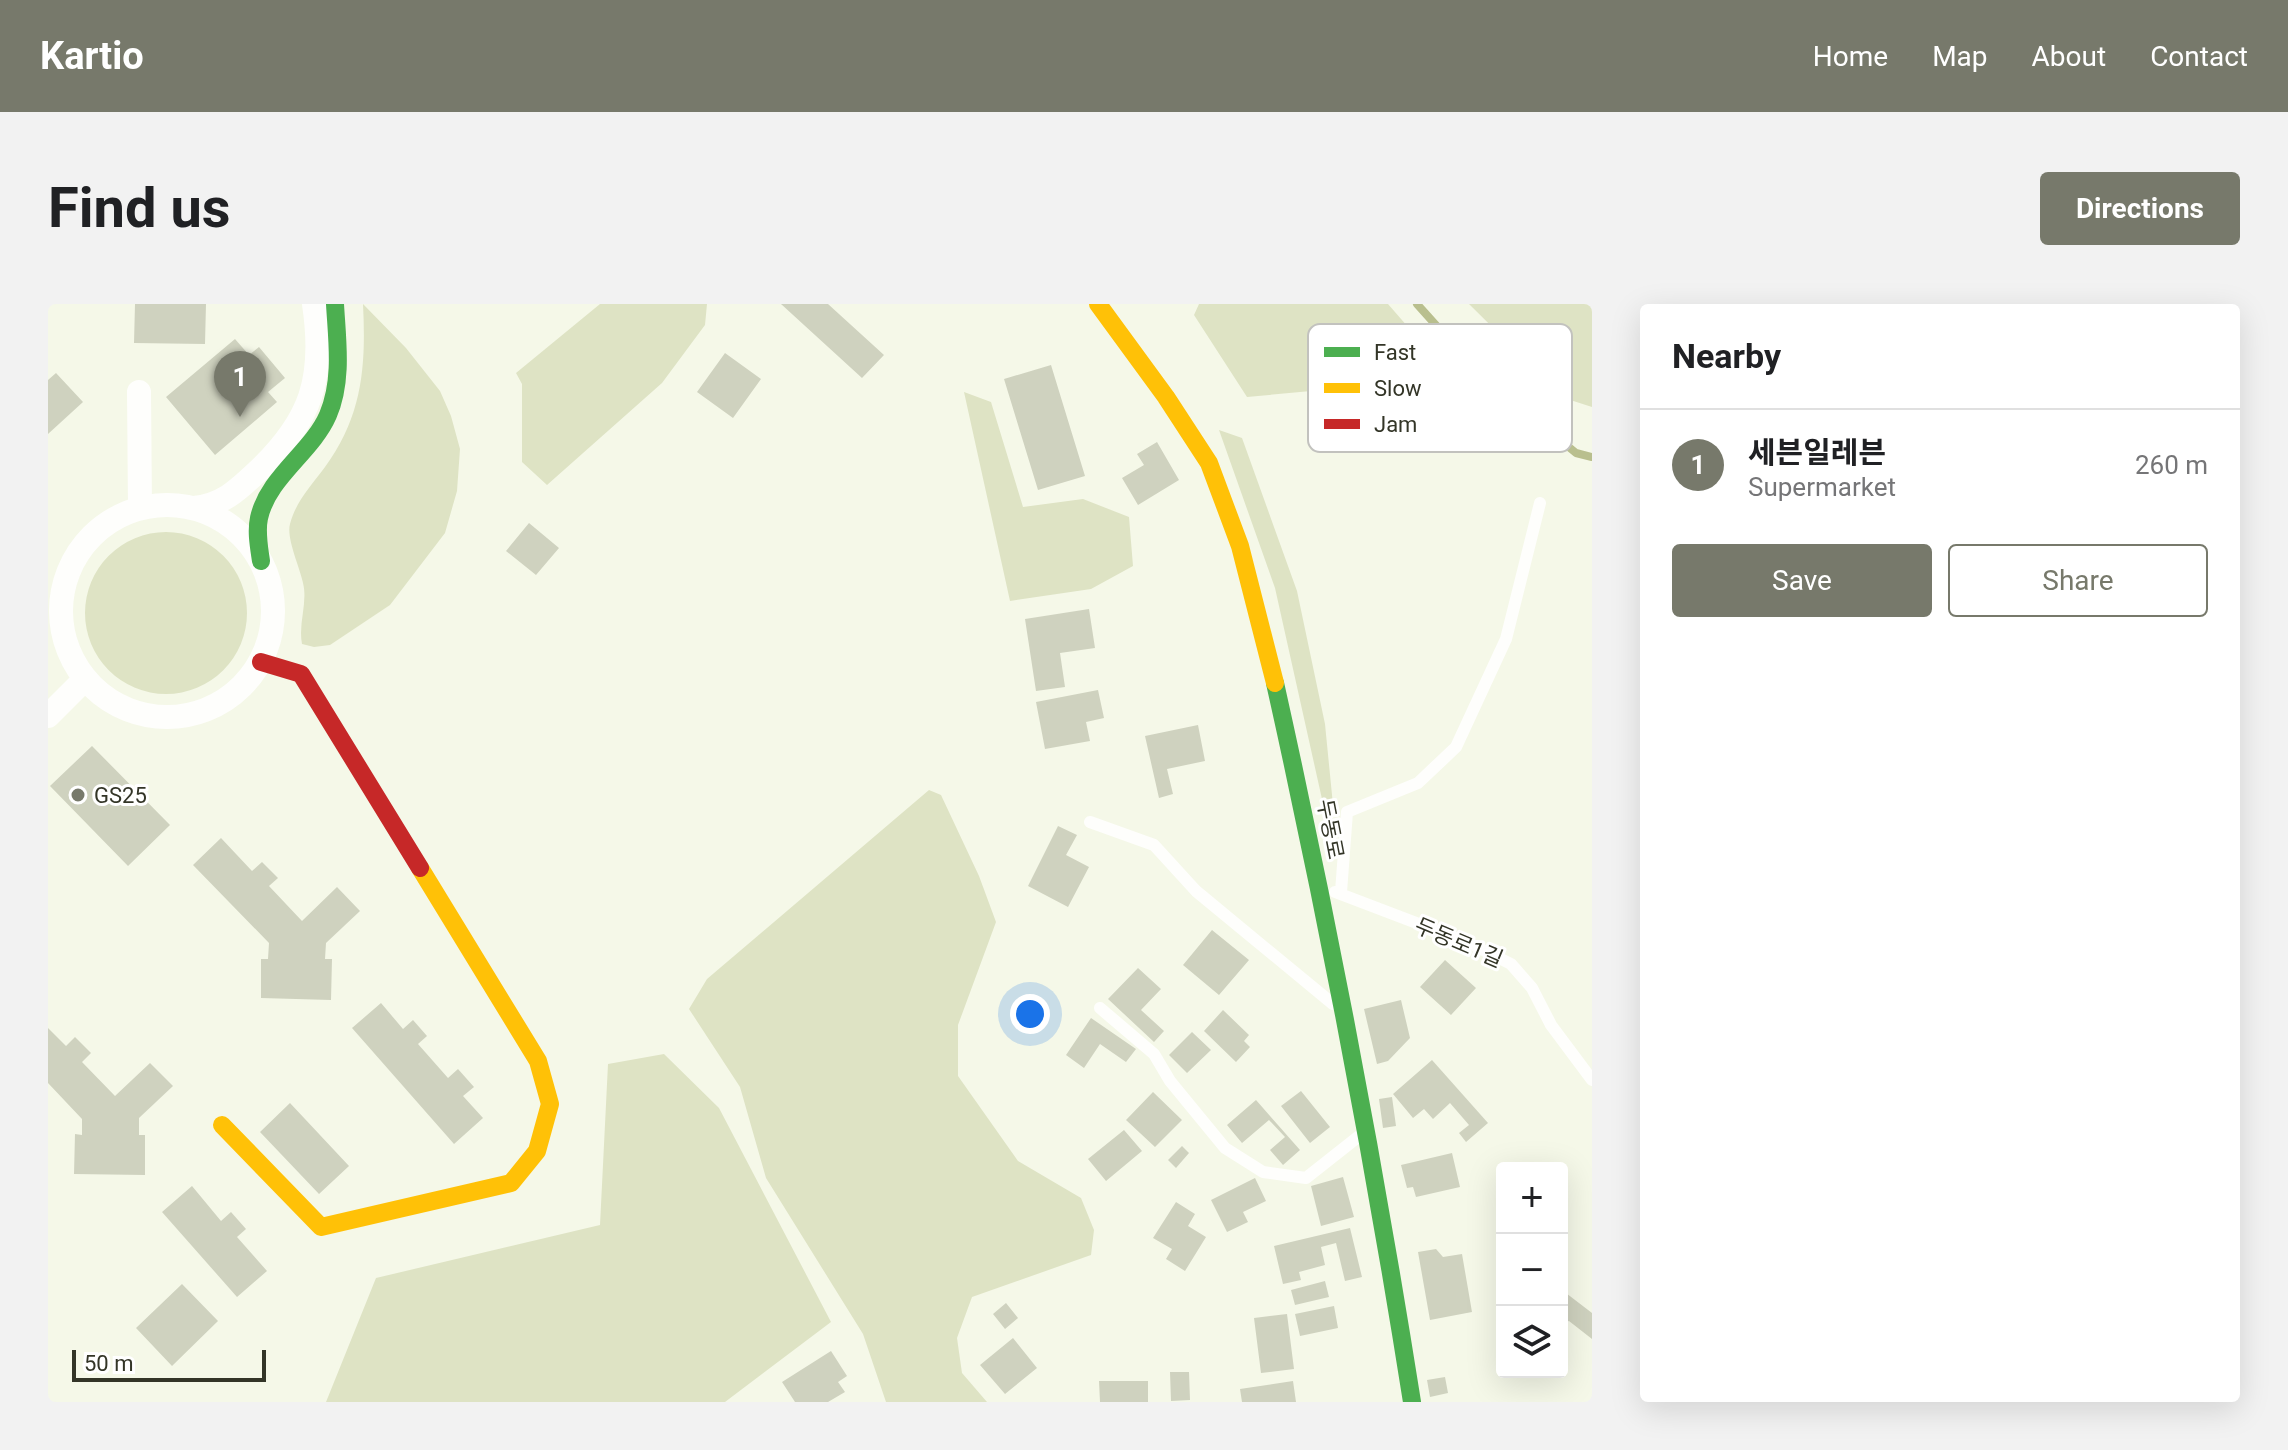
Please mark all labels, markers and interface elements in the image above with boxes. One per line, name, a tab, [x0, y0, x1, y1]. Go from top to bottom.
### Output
text: Kartio	[40, 34, 144, 78]
text: Home	[1813, 40, 1888, 73]
text: Map	[1932, 40, 1988, 73]
text: About	[2032, 40, 2106, 73]
text: Contact	[2150, 40, 2248, 73]
button: Directions	[2040, 172, 2240, 245]
text: Find us	[48, 175, 231, 241]
legend	[1308, 324, 1572, 452]
text: Nearby	[1672, 336, 1781, 376]
text: Fast	[1374, 340, 1416, 365]
pin: 1	[214, 351, 266, 417]
text: Slow	[1374, 376, 1422, 401]
text: Jam	[1374, 412, 1417, 437]
text: 세븐일레븐	[1748, 435, 1886, 470]
text: 1	[1691, 450, 1705, 480]
text: 260 m	[2135, 450, 2208, 480]
text: Supermarket	[1748, 472, 1896, 502]
button: Save	[1672, 544, 1932, 617]
button: Share	[1948, 544, 2208, 617]
place label: GS25	[94, 783, 147, 808]
marker: GS25	[69, 786, 87, 804]
street label: 두동로	[1312, 797, 1349, 861]
street label: 두동로1길	[1411, 913, 1507, 972]
your location	[1010, 994, 1050, 1034]
map controls	[1496, 1162, 1568, 1378]
button: +	[1496, 1162, 1568, 1234]
button: −	[1496, 1234, 1568, 1306]
button: layers	[1496, 1306, 1568, 1378]
scale bar	[72, 1346, 266, 1382]
text: 50 m	[84, 1351, 133, 1376]

